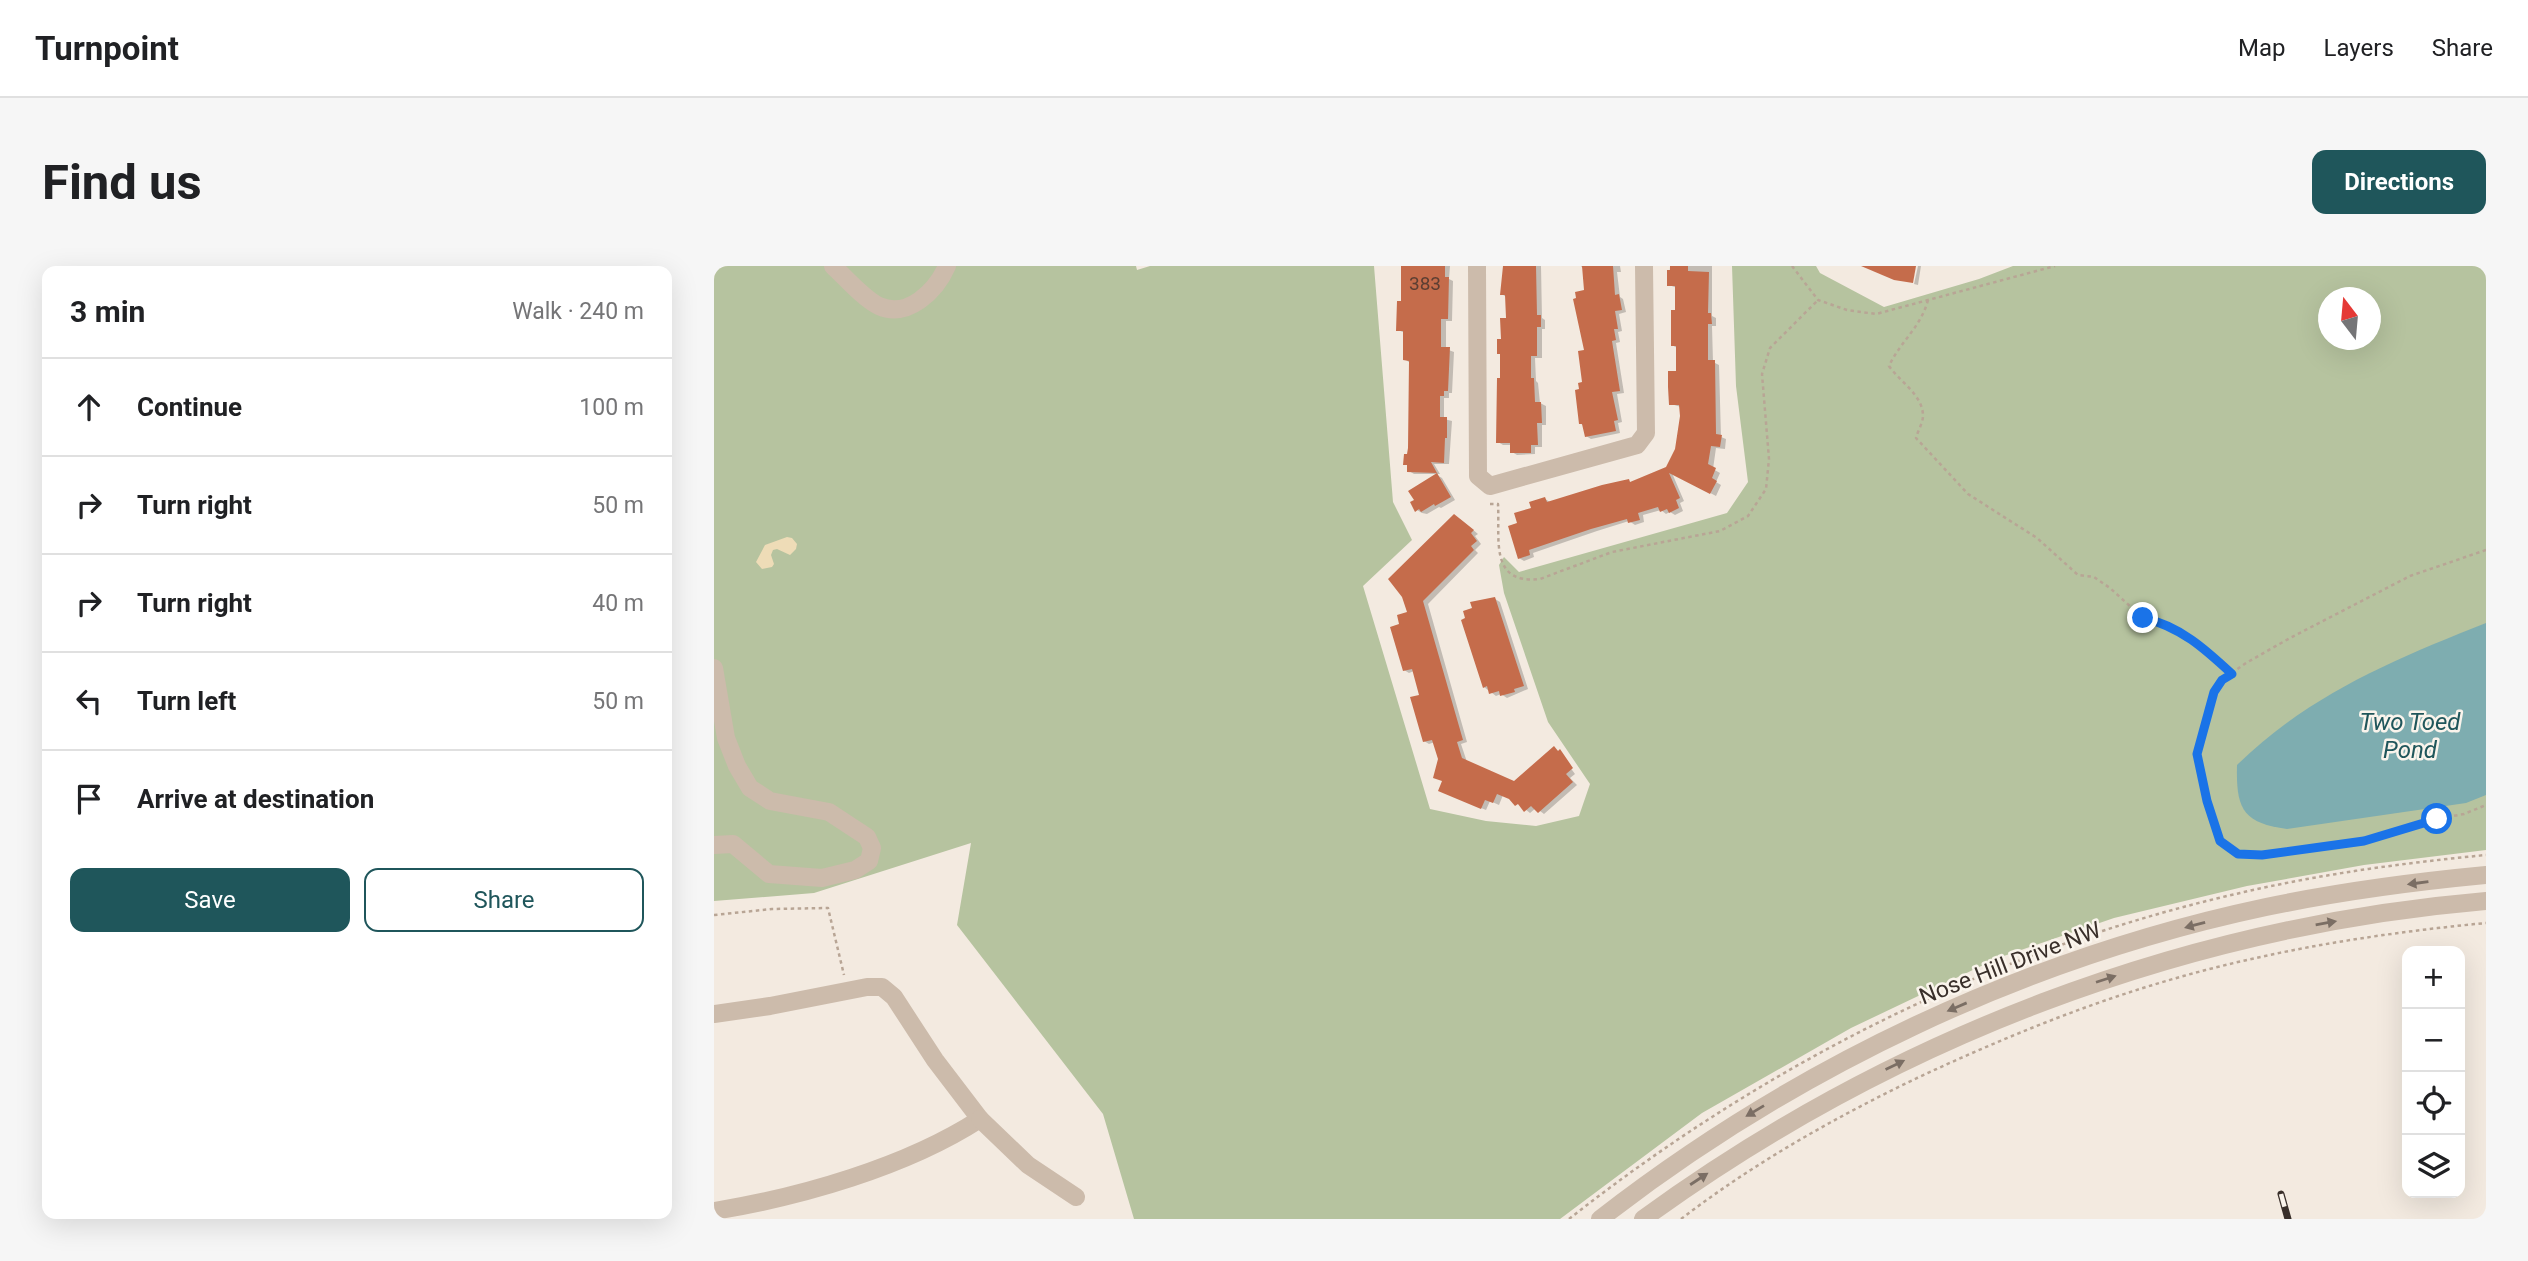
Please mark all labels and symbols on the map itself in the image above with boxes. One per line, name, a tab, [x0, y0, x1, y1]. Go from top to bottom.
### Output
house number: 383	[1409, 272, 1441, 295]
north arrow	[2318, 287, 2381, 350]
route end	[2127, 602, 2158, 633]
water label: Two Toed Pond	[2360, 708, 2461, 764]
route start	[2421, 803, 2452, 834]
one-way arrow	[2407, 877, 2429, 888]
street label: Nose Hill Drive NW	[1916, 916, 2105, 1011]
one-way arrow	[2315, 917, 2337, 928]
one-way arrow	[2184, 920, 2206, 931]
one-way arrow	[2095, 973, 2116, 984]
one-way arrow	[1947, 1001, 1967, 1013]
one-way arrow	[1885, 1060, 1905, 1071]
one-way arrow	[1745, 1105, 1764, 1118]
one-way arrow	[1689, 1173, 1708, 1186]

